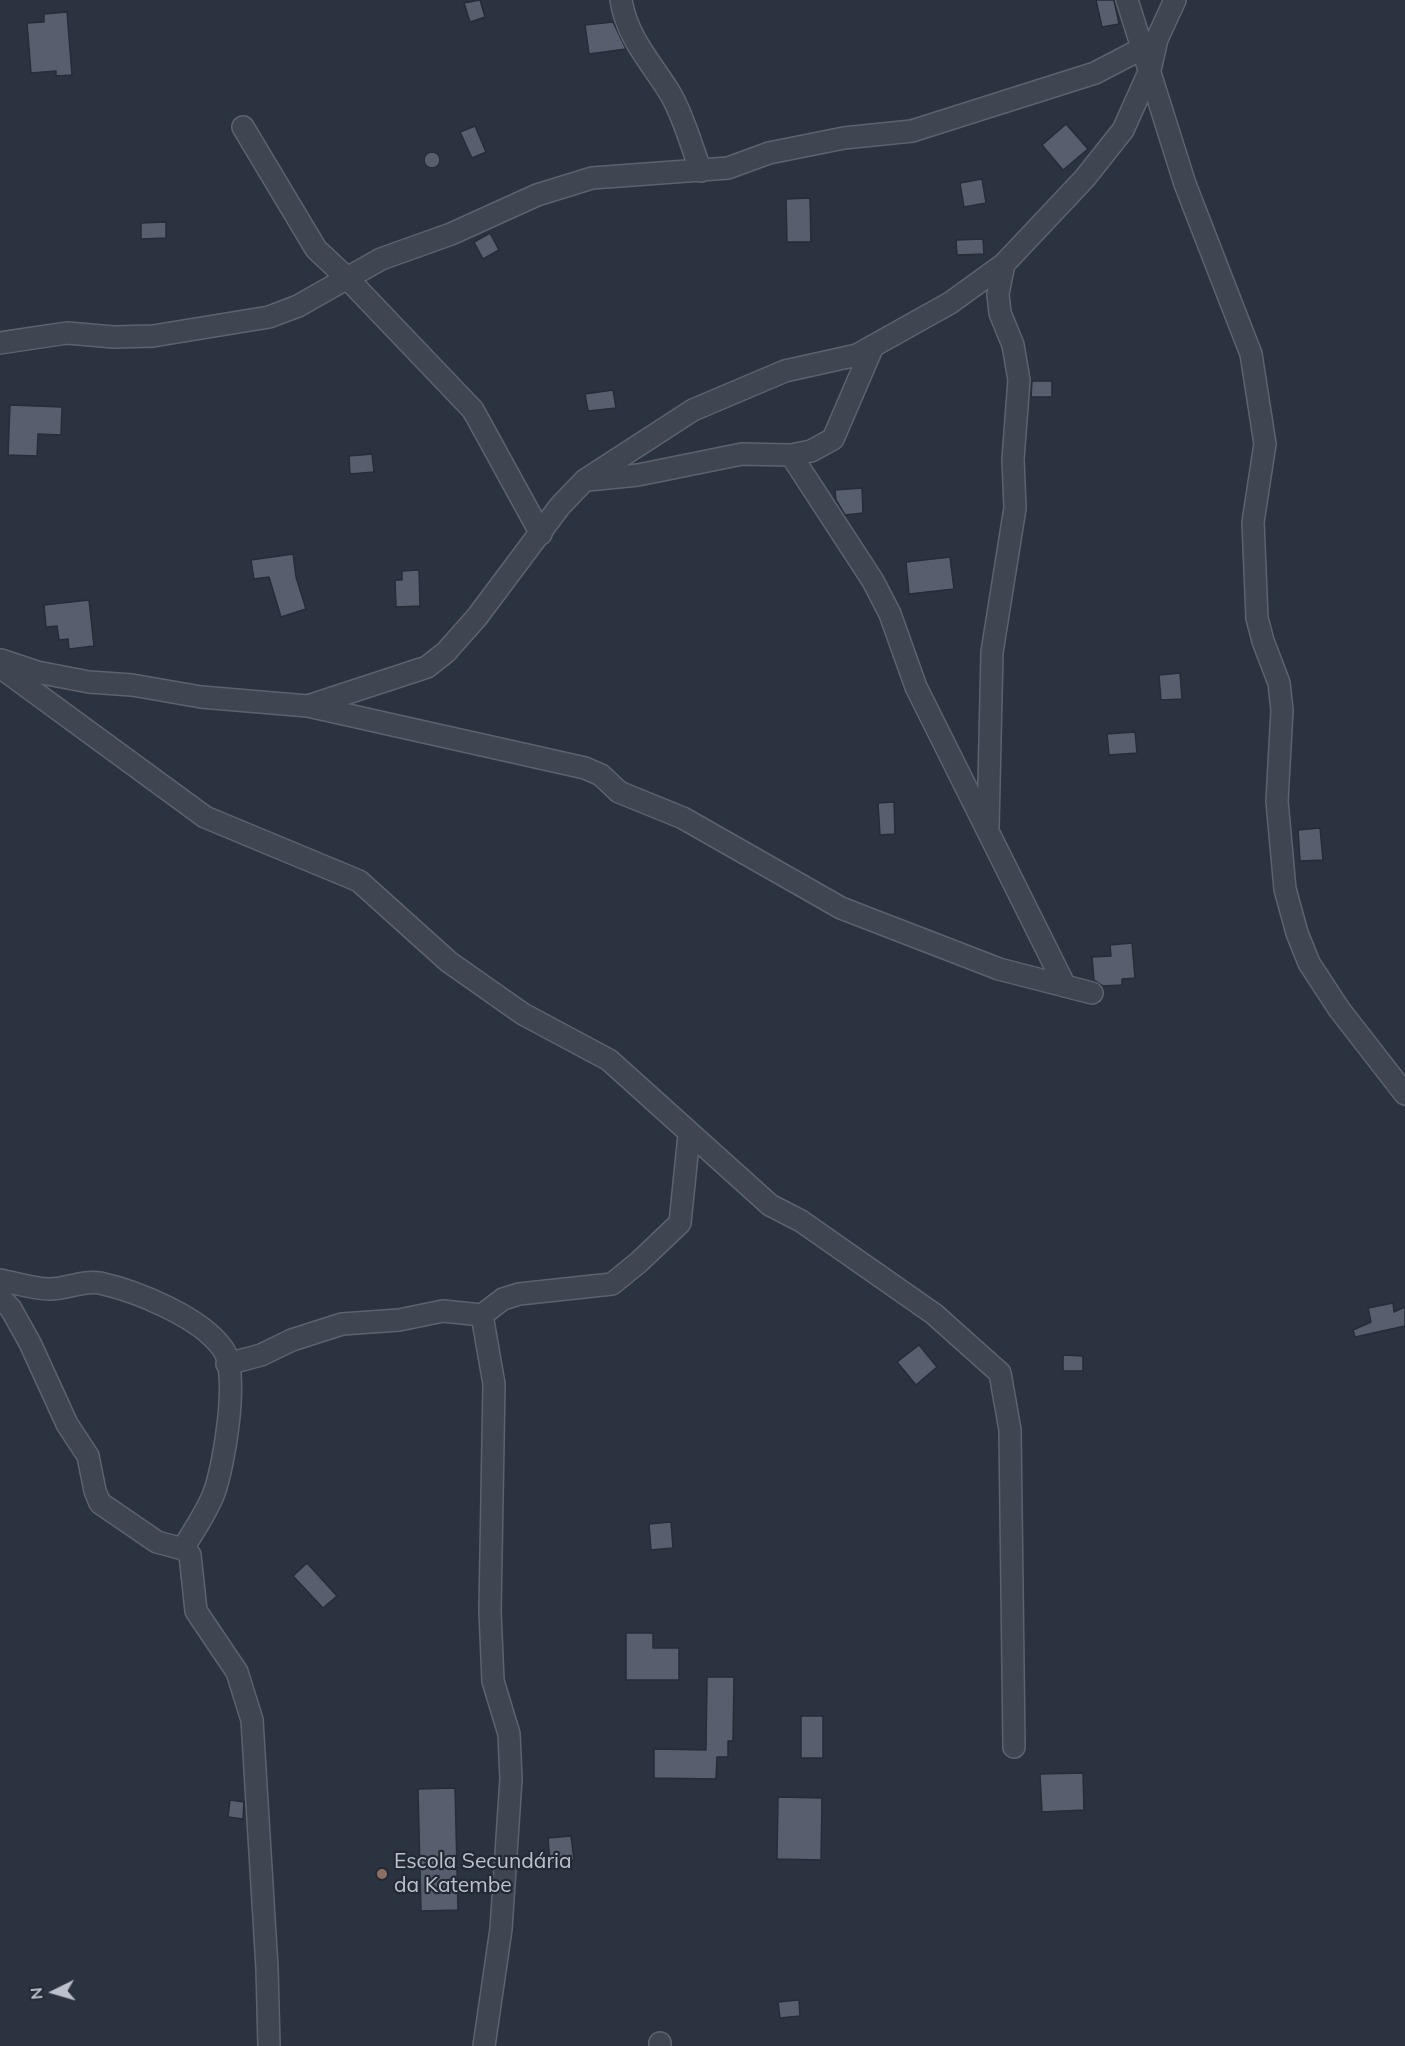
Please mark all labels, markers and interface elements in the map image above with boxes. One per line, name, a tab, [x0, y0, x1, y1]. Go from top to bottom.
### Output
place label: Escola Secundária da Katembe	[394, 1849, 572, 1899]
marker: Escola Secundária da Katembe	[375, 1867, 389, 1881]
north arrow	[24, 1962, 84, 2022]
text: N	[26, 1987, 47, 2000]

